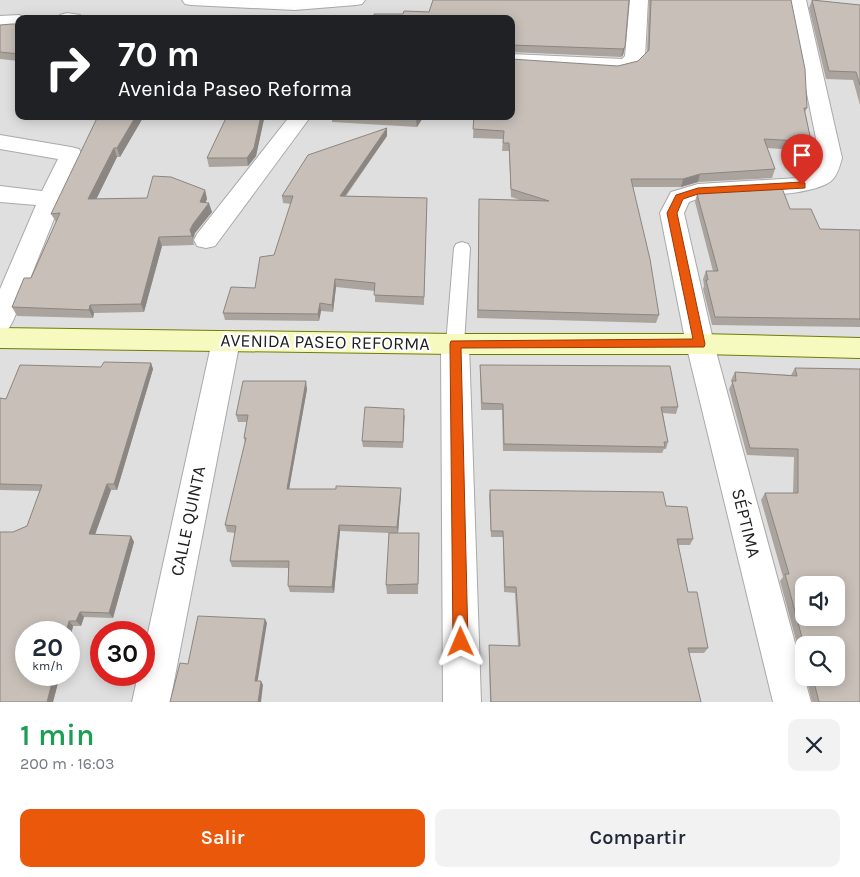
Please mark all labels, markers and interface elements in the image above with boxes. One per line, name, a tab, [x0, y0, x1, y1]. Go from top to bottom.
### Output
text: 70 m	[118, 34, 200, 75]
icon: right	[35, 35, 100, 100]
text: Avenida Paseo Reforma	[118, 76, 352, 102]
pin	[781, 134, 823, 185]
icon: arrive	[788, 141, 816, 169]
street label: AVENIDA PASEO REFORMA	[220, 329, 430, 355]
street label: CALLE QUINTA	[166, 464, 210, 578]
street label: SÉPTIMA	[727, 486, 766, 560]
map controls	[795, 576, 845, 686]
button: sound	[795, 576, 845, 626]
position arrow	[434, 615, 486, 667]
speed limit sign: 30	[90, 621, 155, 686]
text: 20	[32, 633, 63, 662]
button: search	[795, 636, 845, 686]
text: km/h	[32, 659, 63, 673]
text: 1 min	[20, 717, 94, 753]
button: close	[788, 719, 840, 771]
text: 200 m · 16:03	[20, 754, 115, 773]
button: Salir	[20, 809, 425, 867]
button: Compartir	[435, 809, 840, 867]

